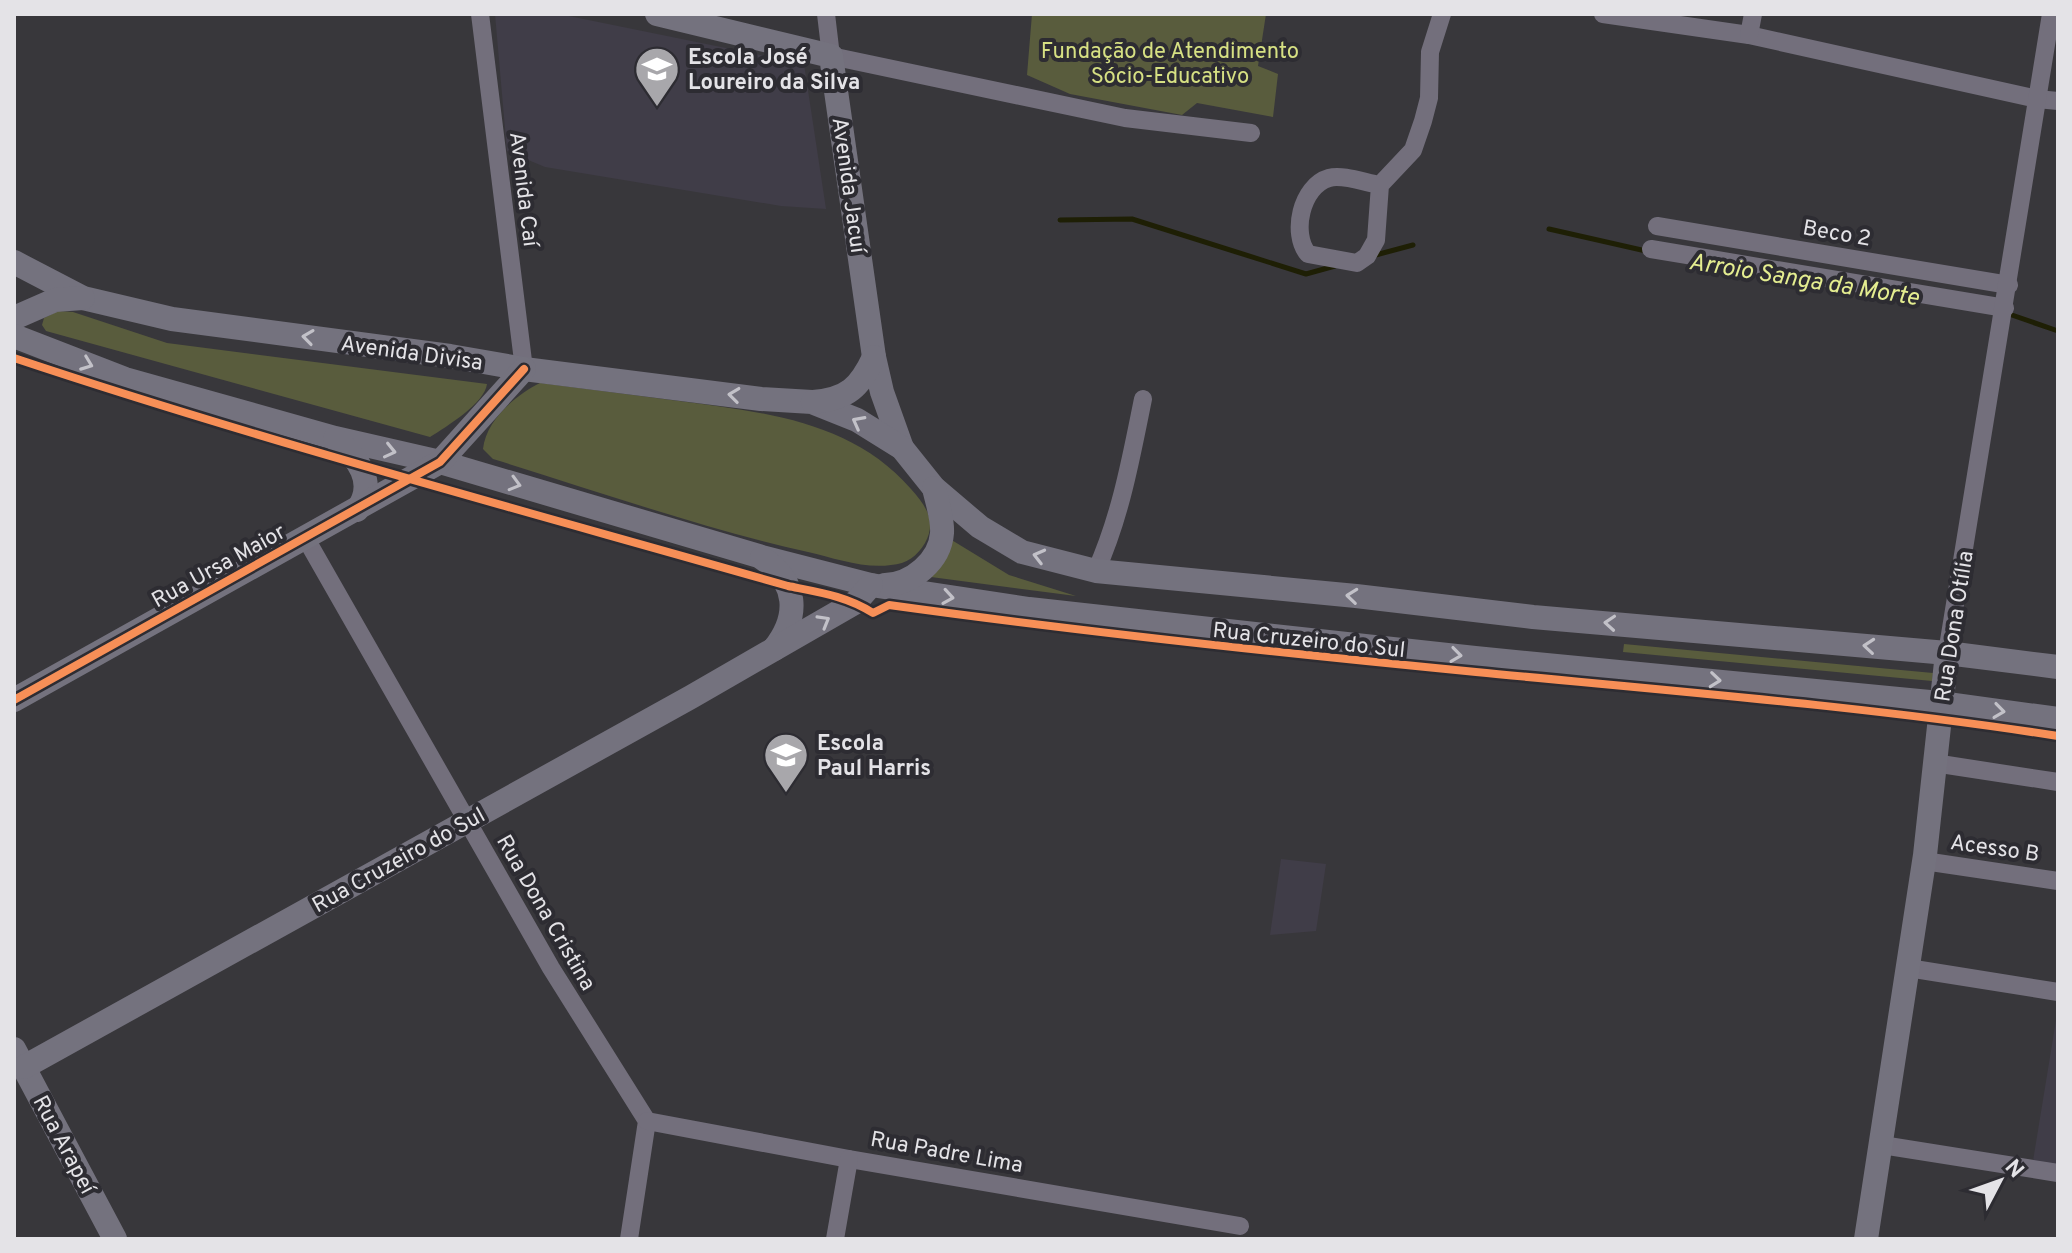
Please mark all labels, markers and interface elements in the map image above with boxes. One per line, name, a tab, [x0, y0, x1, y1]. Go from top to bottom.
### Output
park label: Fundação de Atendimento Sócio-Educativo	[1041, 39, 1299, 91]
school or university icon: Escola José Loureiro da Silva	[633, 45, 681, 108]
place label: Escola José Loureiro da Silva	[688, 45, 860, 97]
street label: Avenida Jacuí	[825, 116, 871, 257]
street label: Avenida Caí	[502, 130, 543, 251]
street label: Beco 2	[1800, 215, 1873, 254]
water label: Arroio Sanga da Morte	[1687, 248, 1921, 314]
one-way arrow	[301, 329, 315, 346]
street label: Avenida Divisa	[339, 331, 484, 378]
one-way arrow	[79, 354, 93, 371]
one-way arrow	[727, 387, 740, 404]
one-way arrow	[852, 417, 866, 432]
one-way arrow	[383, 442, 397, 459]
one-way arrow	[507, 475, 521, 491]
street label: Rua Ursa Maior	[148, 519, 291, 615]
one-way arrow	[1032, 549, 1046, 566]
street label: Rua Dona Otília	[1930, 549, 1981, 704]
one-way arrow	[1345, 587, 1358, 604]
one-way arrow	[941, 588, 955, 605]
one-way arrow	[815, 615, 830, 631]
one-way arrow	[1603, 615, 1616, 632]
street label: Rua Cruzeiro do Sul	[1211, 618, 1406, 665]
one-way arrow	[1862, 638, 1875, 655]
one-way arrow	[1450, 647, 1463, 664]
one-way arrow	[1709, 672, 1722, 689]
one-way arrow	[1992, 702, 2006, 719]
school or university icon: Escola Paul Harris	[762, 731, 810, 794]
place label: Escola Paul Harris	[817, 731, 931, 783]
street label: Rua Cruzeiro do Sul	[308, 802, 490, 920]
street label: Rua Dona Cristina	[489, 830, 600, 996]
street label: Acesso B	[1948, 830, 2041, 869]
street label: Rua Arapeí	[26, 1091, 101, 1201]
street label: Rua Padre Lima	[868, 1127, 1025, 1180]
north arrow	[1960, 1141, 2040, 1221]
text: N	[1998, 1155, 2029, 1184]

